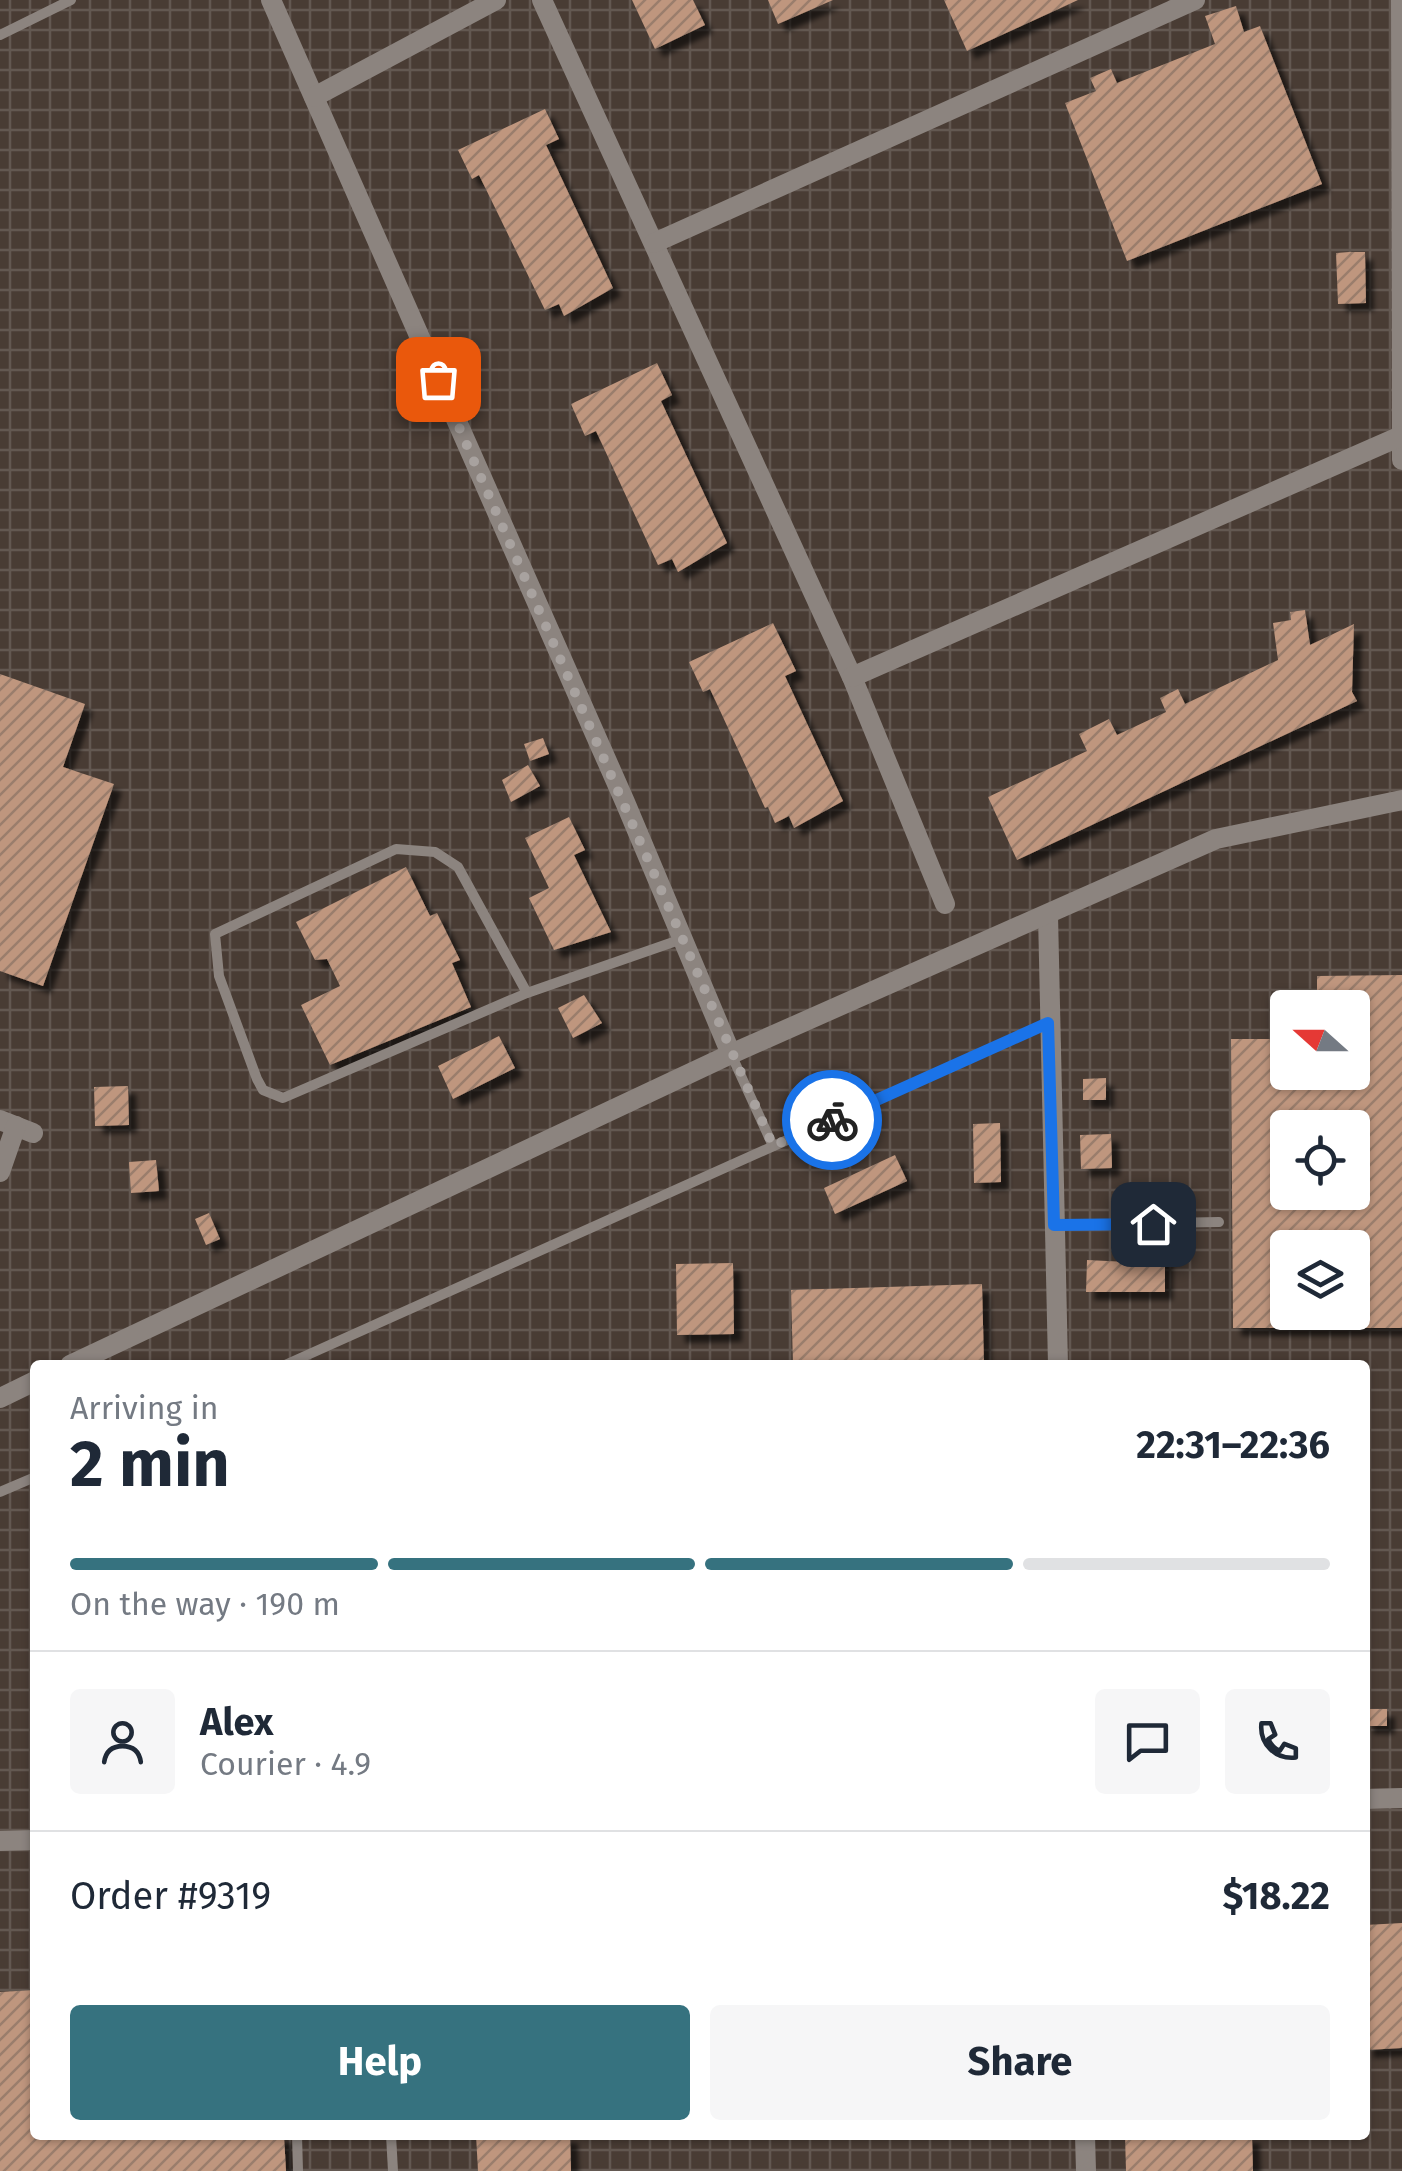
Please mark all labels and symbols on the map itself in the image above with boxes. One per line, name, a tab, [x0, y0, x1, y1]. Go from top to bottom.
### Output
pin	[396, 337, 481, 422]
north arrow	[1270, 990, 1370, 1090]
courier	[782, 1070, 882, 1170]
pin	[1111, 1182, 1196, 1267]

